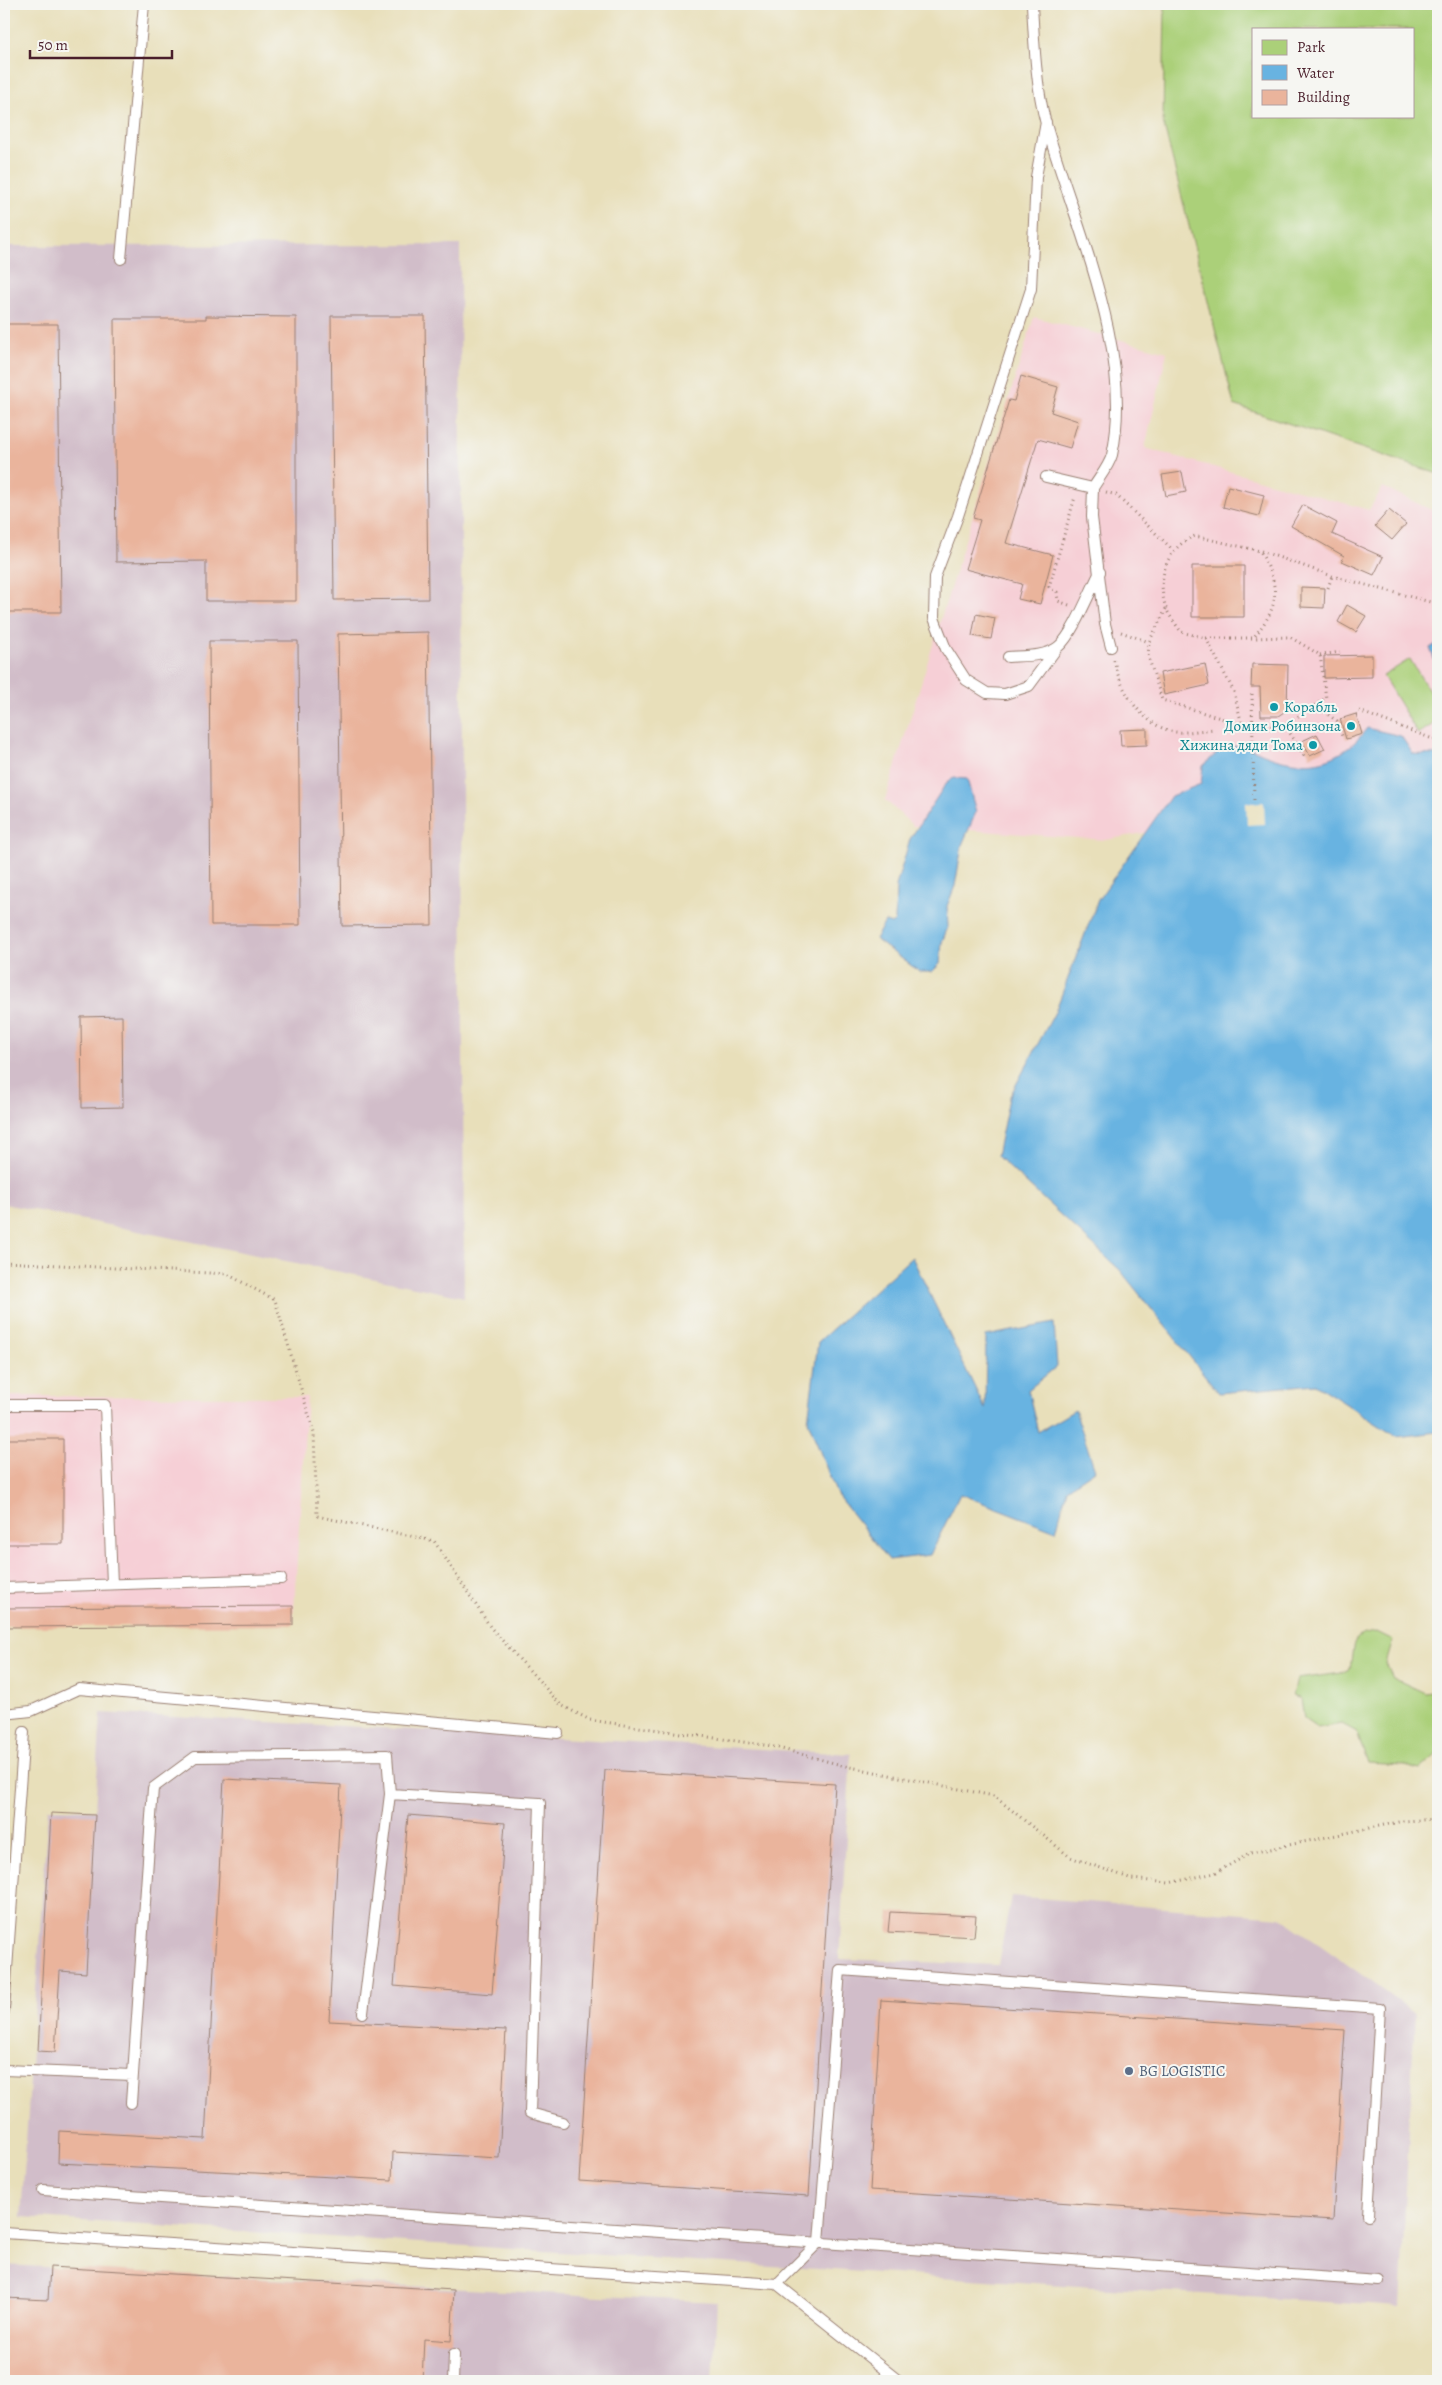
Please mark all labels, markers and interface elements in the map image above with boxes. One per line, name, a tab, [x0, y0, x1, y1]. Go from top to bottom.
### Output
scale bar	[30, 28, 172, 60]
legend	[1252, 28, 1414, 118]
text: 50 m	[38, 35, 68, 55]
text: Park	[1297, 37, 1326, 57]
text: Water	[1296, 63, 1334, 83]
text: Building	[1297, 87, 1350, 107]
place label: Корабль	[1284, 697, 1338, 717]
marker: Корабль	[1268, 701, 1280, 713]
place label: Домик Робинзона	[1224, 716, 1341, 736]
marker: Домик Робинзона	[1345, 720, 1357, 732]
place label: Хижина дяди Тома	[1180, 735, 1303, 755]
marker: Хижина дяди Тома	[1307, 739, 1319, 751]
place label: BG LOGISTIC	[1139, 2061, 1225, 2081]
marker: BG LOGISTIC	[1123, 2065, 1135, 2077]

